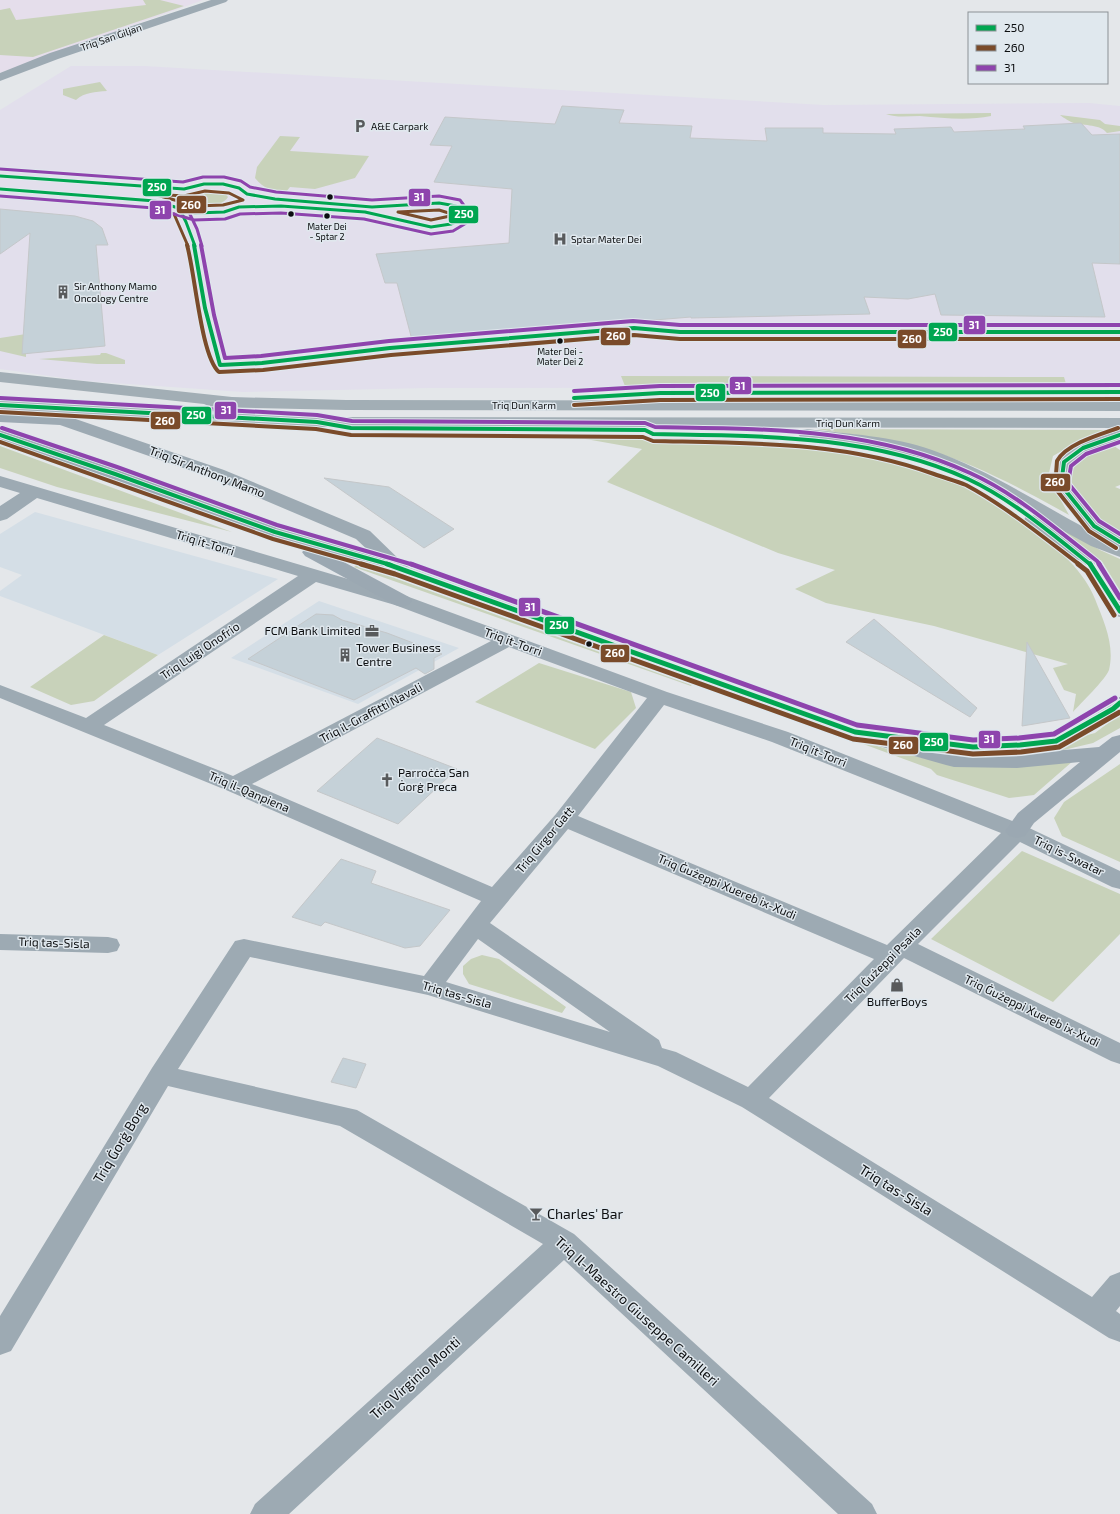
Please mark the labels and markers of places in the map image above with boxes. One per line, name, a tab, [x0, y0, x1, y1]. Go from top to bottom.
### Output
parking icon: A&E Carpark	[352, 118, 368, 134]
place label: A&E Carpark	[371, 120, 428, 132]
unlabelled marker	[325, 192, 335, 202]
unlabelled marker	[286, 209, 296, 219]
marker: Mater Dei - Sptar 2	[322, 211, 332, 221]
place label: Mater Dei - Sptar 2	[307, 221, 347, 242]
hospital icon: Sptar Mater Dei	[552, 231, 568, 247]
place label: Sptar Mater Dei	[571, 233, 642, 245]
place label: Sir Anthony Mamo Oncology Centre	[74, 280, 157, 304]
building icon: Sir Anthony Mamo Oncology Centre	[55, 284, 71, 300]
marker: Mater Dei - Mater Dei 2	[555, 336, 565, 346]
place label: Mater Dei - Mater Dei 2	[537, 346, 583, 367]
place label: FCM Bank Limited	[264, 623, 361, 637]
office icon: FCM Bank Limited	[364, 623, 380, 639]
unlabelled marker	[584, 639, 594, 649]
place label: Tower Business Centre	[356, 640, 441, 668]
building icon: Tower Business Centre	[337, 647, 353, 663]
place label: Parroċċa San Ġorġ Preca	[398, 765, 469, 793]
church icon: Parroċċa San Ġorġ Preca	[379, 772, 395, 788]
shop icon: BufferBoys	[889, 977, 905, 993]
place label: BufferBoys	[867, 994, 927, 1008]
place label: Charles' Bar	[547, 1205, 623, 1222]
bar icon: Charles' Bar	[528, 1206, 544, 1222]

